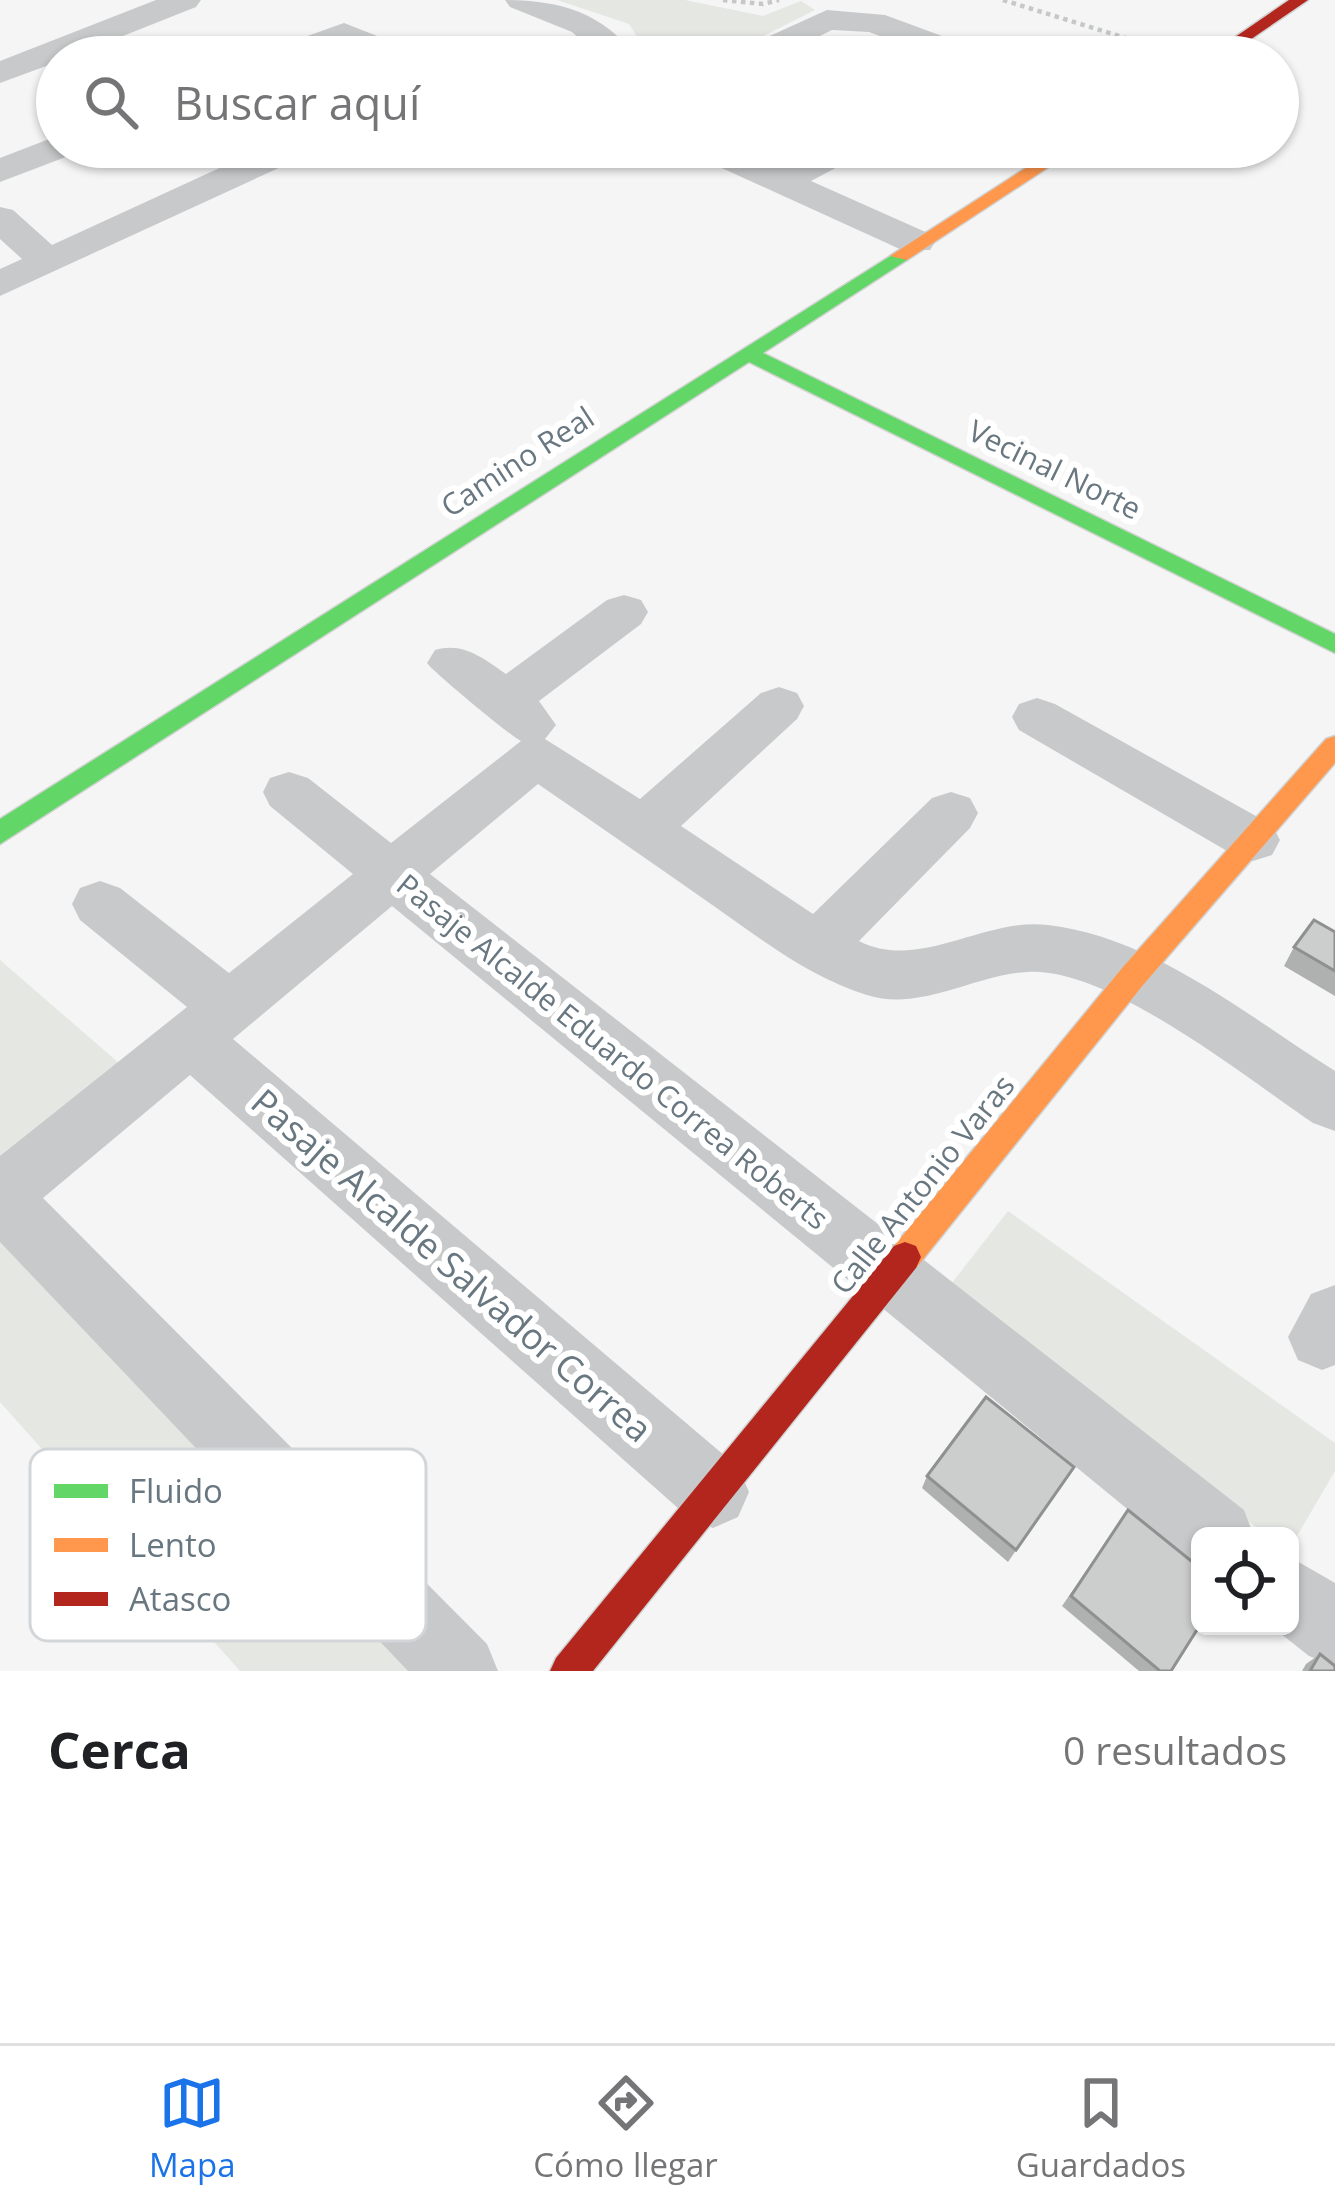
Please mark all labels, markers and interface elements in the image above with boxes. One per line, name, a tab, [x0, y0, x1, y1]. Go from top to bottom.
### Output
search box	[36, 36, 1299, 168]
icon: search	[78, 69, 144, 135]
text: Buscar aquí	[174, 72, 420, 133]
street label: Camino Real	[433, 396, 601, 526]
street label: Vecinal Norte	[962, 409, 1148, 529]
street label: Pasaje Alcalde Eduardo Correa Roberts	[389, 864, 837, 1238]
street label: Calle Antonio Varas	[821, 1066, 1023, 1302]
street label: Pasaje Alcalde Salvador Correa	[241, 1077, 663, 1453]
legend	[30, 1449, 426, 1641]
text: Fluido	[129, 1468, 223, 1513]
text: Lento	[129, 1522, 217, 1567]
map controls	[1191, 1527, 1299, 1635]
button: locate	[1191, 1527, 1299, 1635]
text: Atasco	[129, 1576, 231, 1621]
text: Cerca	[48, 1714, 191, 1784]
text: 0 resultados	[1063, 1723, 1287, 1776]
tab: Mapa	[149, 2070, 235, 2187]
tab: Cómo llegar	[533, 2070, 718, 2187]
tab: Guardados	[1016, 2070, 1186, 2187]

